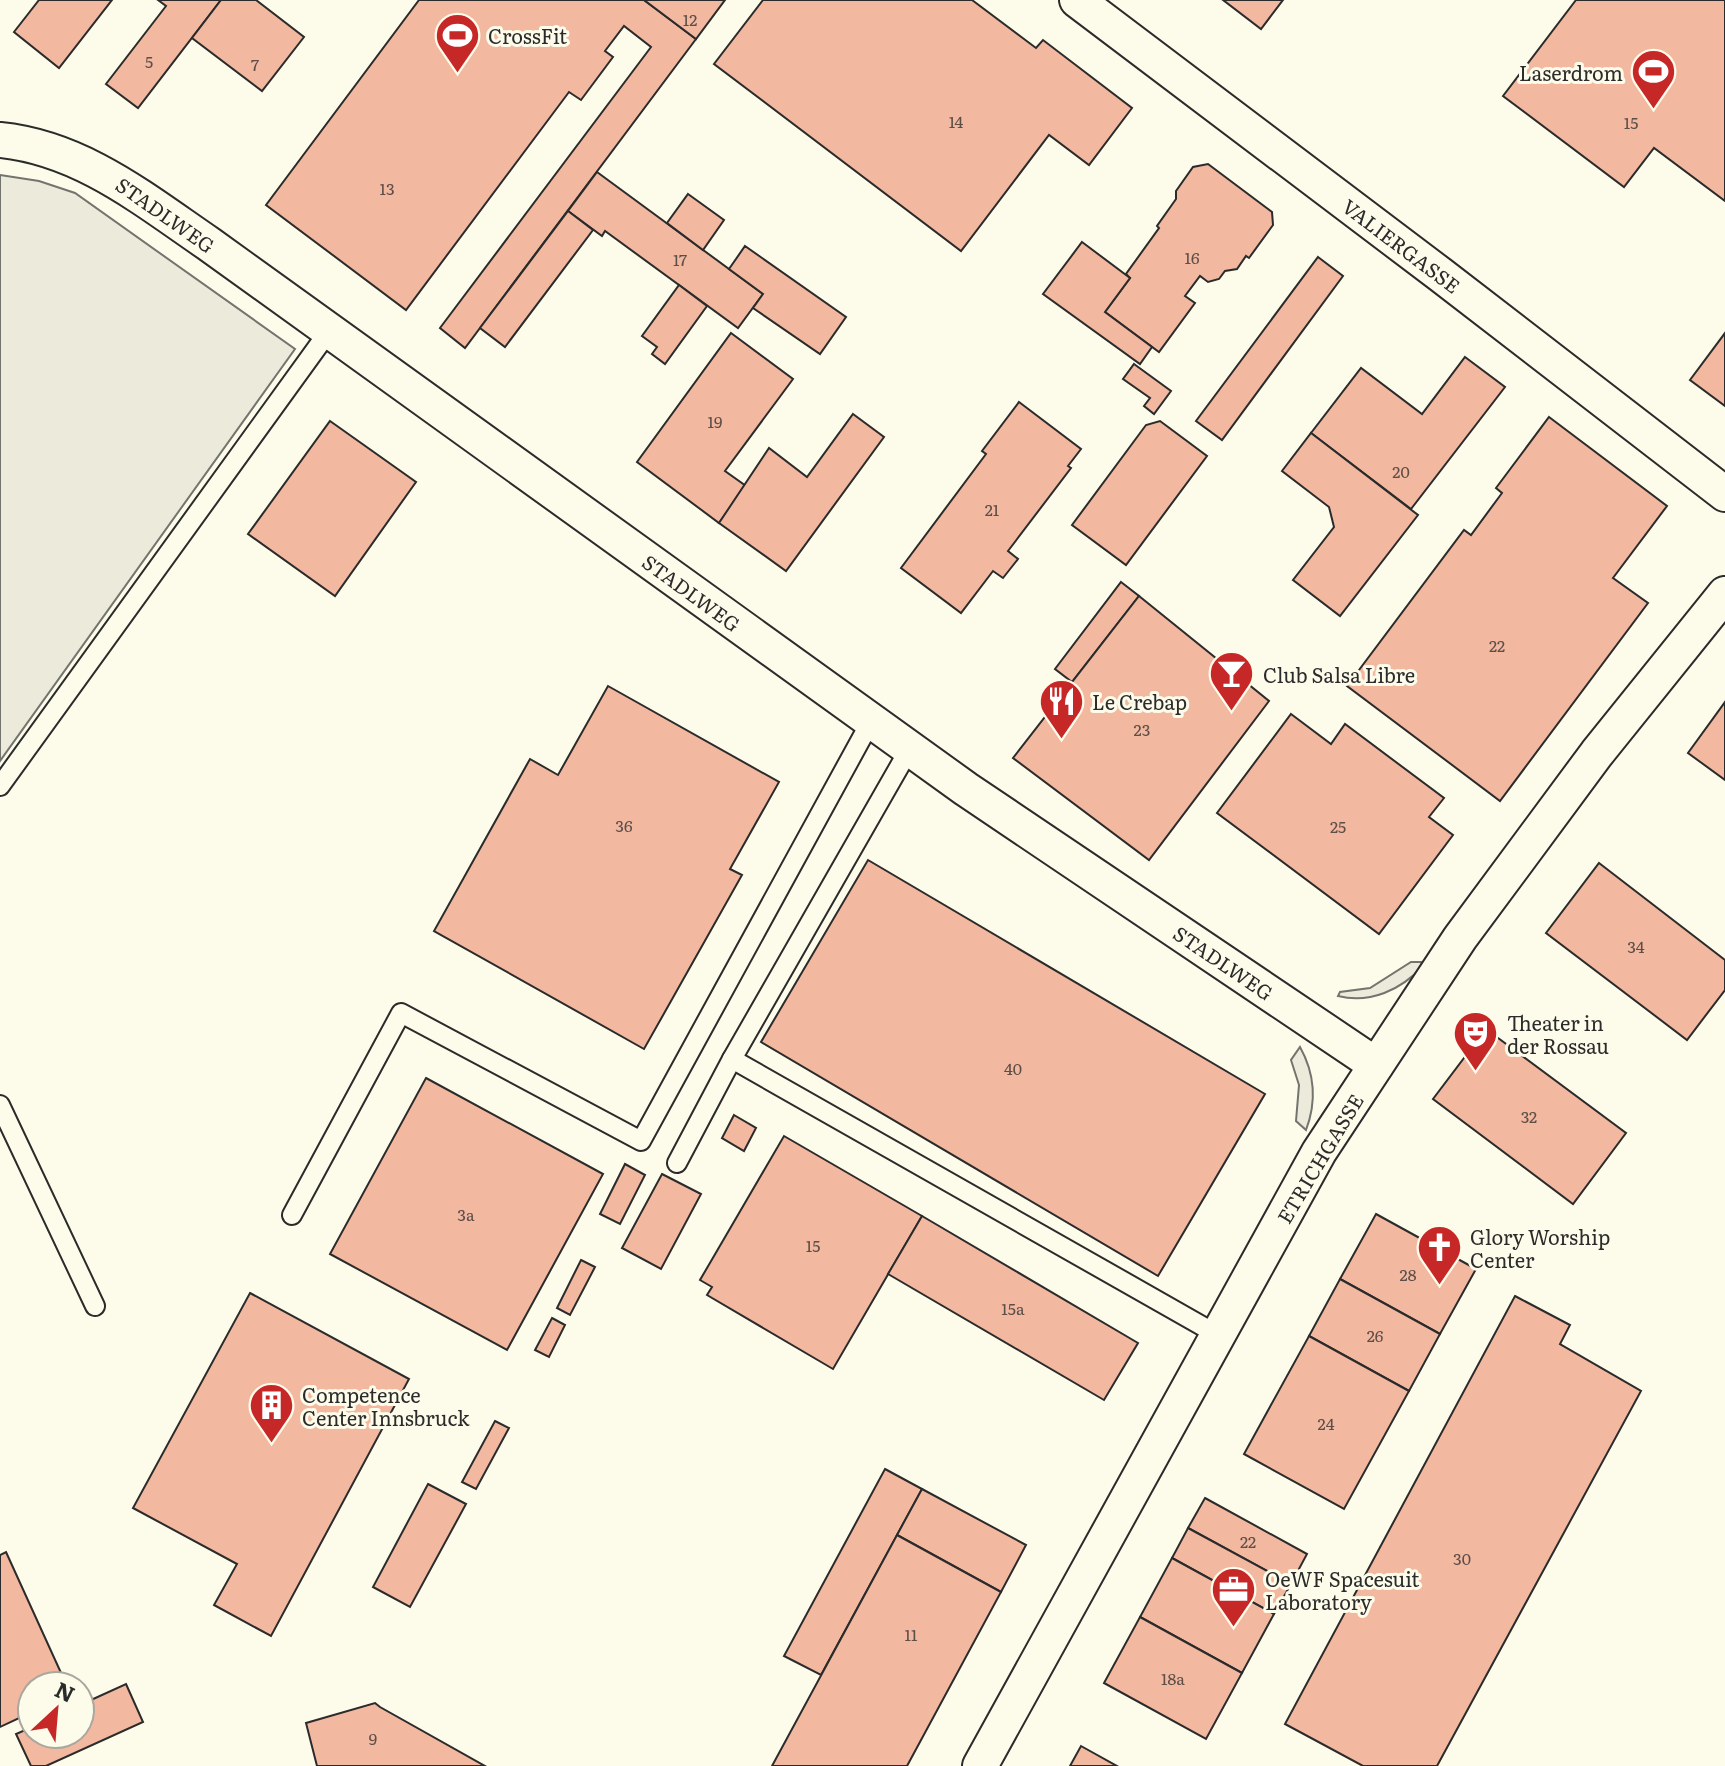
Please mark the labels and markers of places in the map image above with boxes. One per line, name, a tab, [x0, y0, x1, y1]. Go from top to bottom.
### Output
sports icon: CrossFit	[433, 11, 481, 74]
place label: CrossFit	[488, 20, 567, 50]
sports icon: Laserdrom	[1630, 48, 1678, 111]
place label: Laserdrom	[1519, 57, 1623, 87]
bar icon: Club Salsa Libre	[1208, 650, 1256, 713]
place label: Club Salsa Libre	[1263, 659, 1415, 689]
restaurant icon: Le Crebap	[1037, 677, 1085, 740]
place label: Le Crebap	[1092, 686, 1187, 716]
place label: Theater in der Rossau	[1507, 1007, 1609, 1060]
theatre icon: Theater in der Rossau	[1452, 1009, 1500, 1072]
place label: Glory Worship Center	[1470, 1221, 1610, 1274]
church icon: Glory Worship Center	[1415, 1224, 1463, 1287]
place label: Competence Center Innsbruck	[302, 1379, 470, 1432]
building icon: Competence Center Innsbruck	[247, 1381, 295, 1444]
place label: OeWF Spacesuit Laboratory	[1265, 1563, 1419, 1616]
office icon: OeWF Spacesuit Laboratory	[1210, 1565, 1258, 1628]

